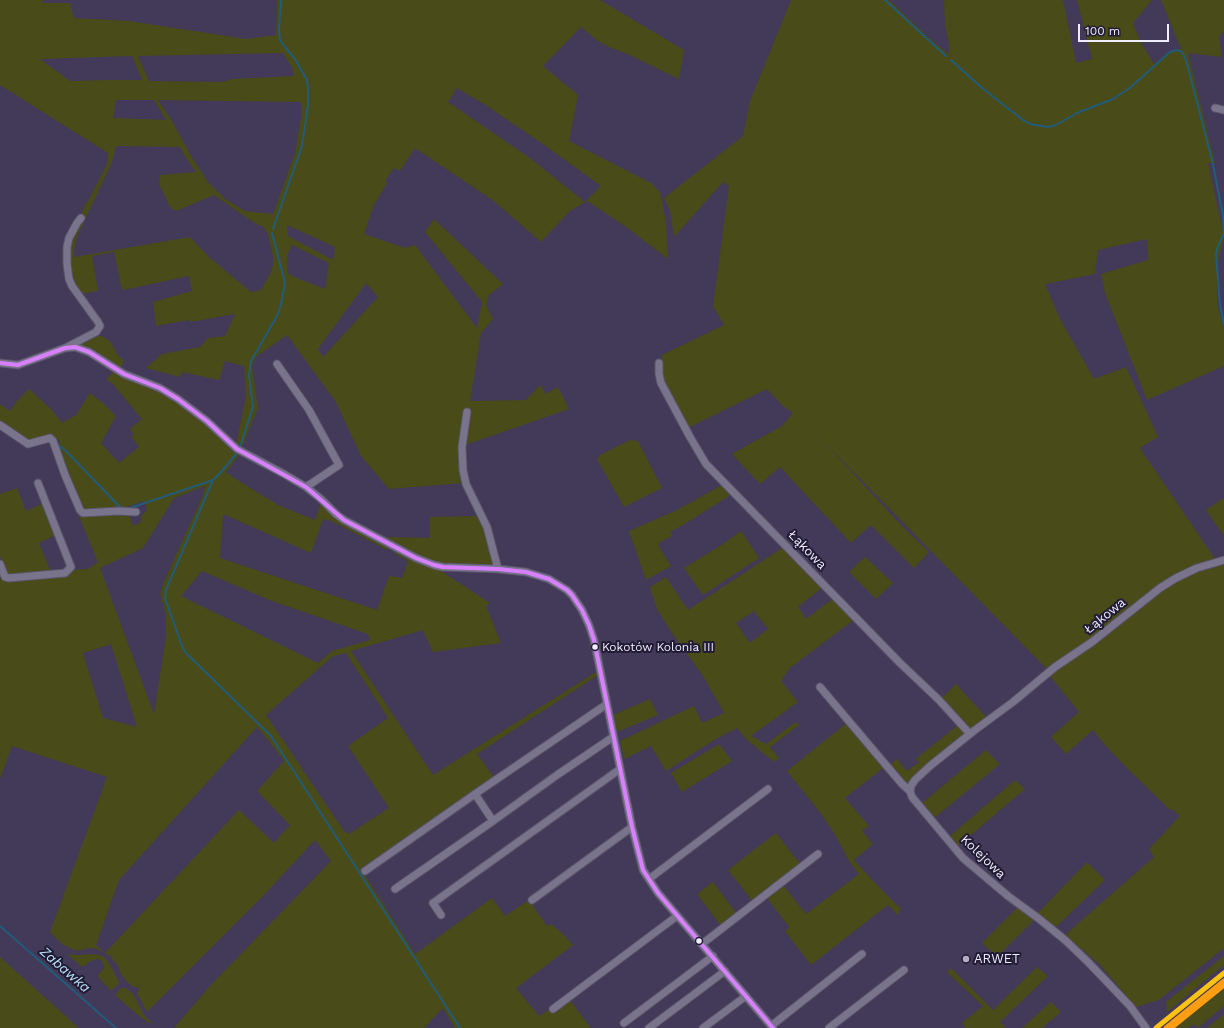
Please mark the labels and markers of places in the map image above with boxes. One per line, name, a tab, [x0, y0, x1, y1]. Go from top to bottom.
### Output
place label: Kokotów Kolonia III	[602, 640, 714, 654]
marker: Kokotów Kolonia III	[590, 642, 600, 652]
unlabelled marker	[694, 936, 704, 946]
place label: ARWET	[974, 951, 1020, 967]
marker: ARWET	[961, 954, 971, 964]

